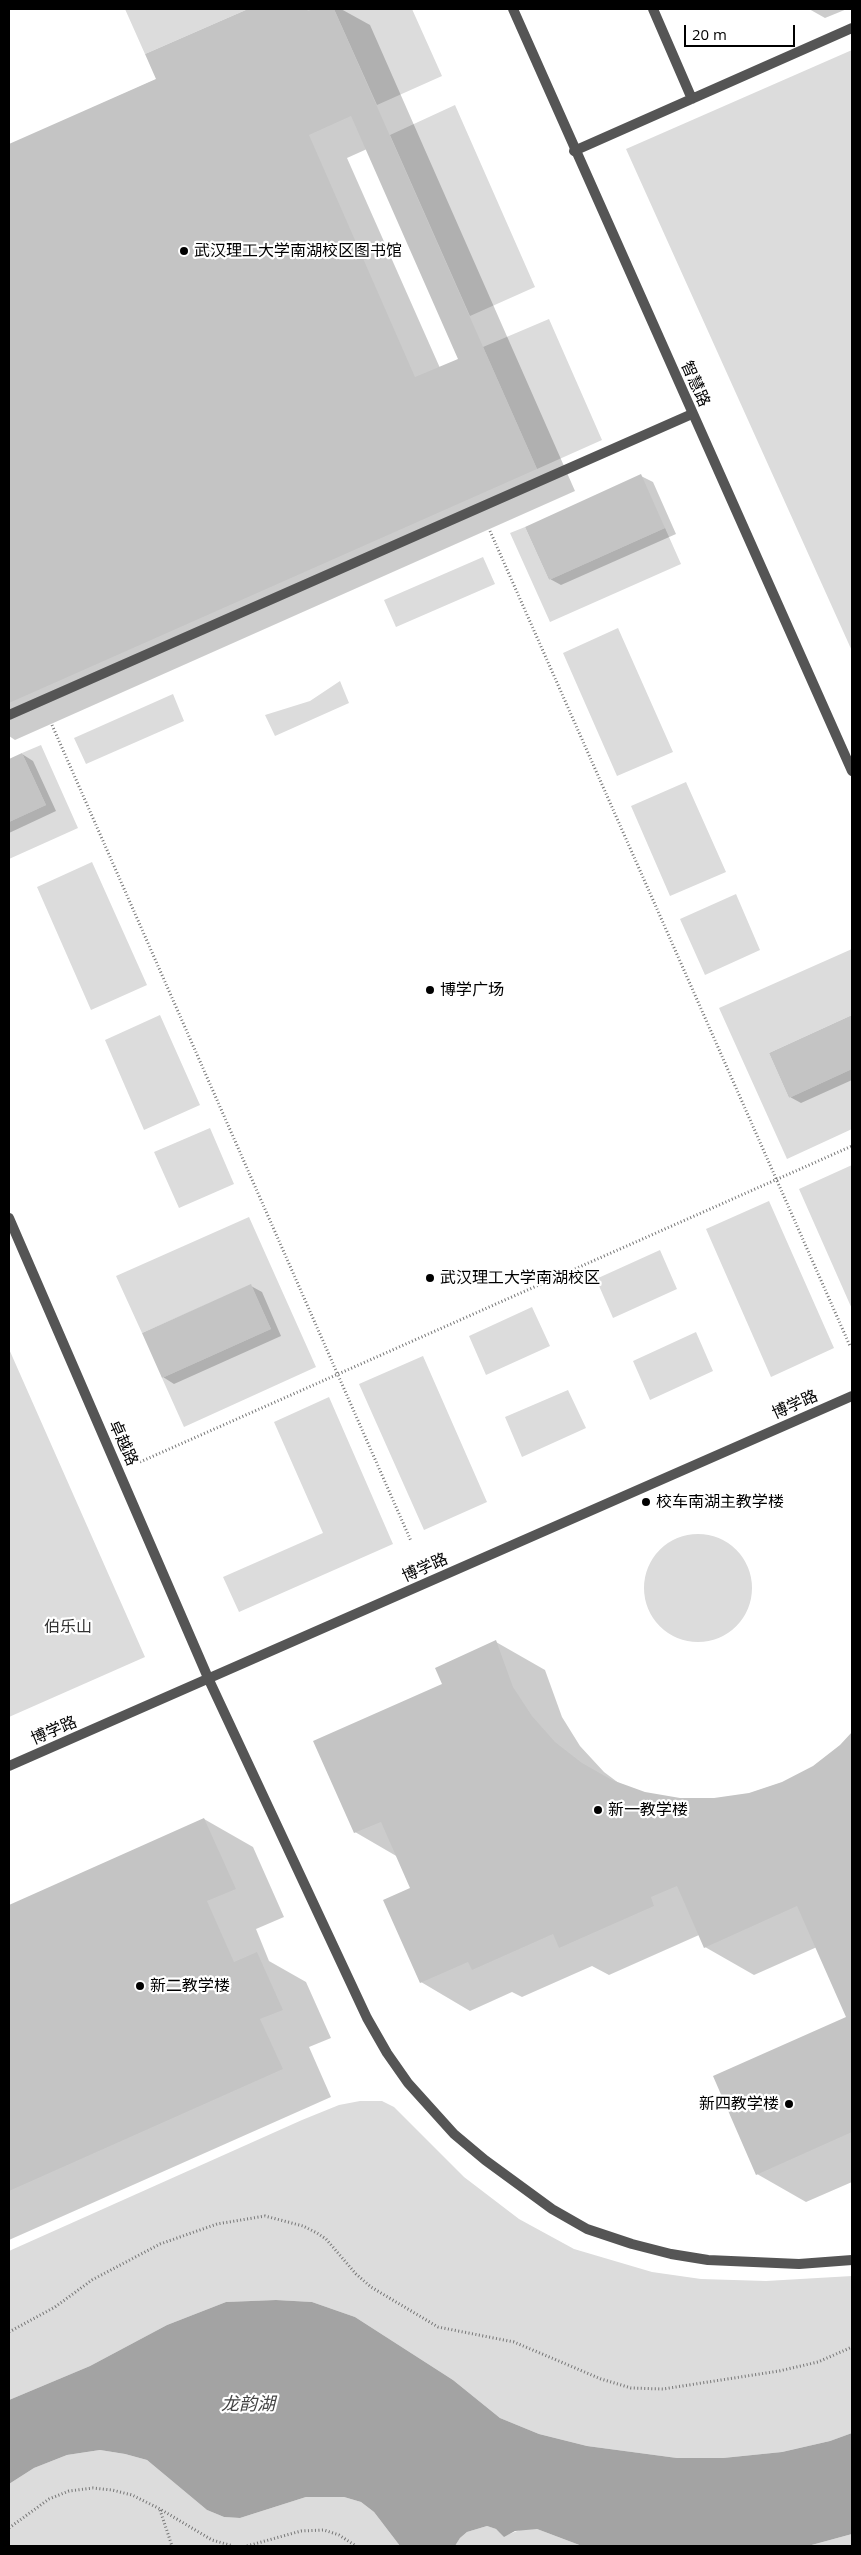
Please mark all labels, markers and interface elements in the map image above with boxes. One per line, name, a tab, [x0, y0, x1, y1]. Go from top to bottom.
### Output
scale bar	[686, 15, 797, 47]
text: 20 m	[692, 24, 727, 44]
place label: 武汉理工大学南湖校区图书馆	[194, 241, 402, 261]
marker: 武汉理工大学南湖校区图书馆	[178, 245, 190, 257]
street label: 智慧路	[676, 358, 714, 410]
place label: 博学广场	[440, 980, 504, 1000]
marker: 博学广场	[424, 984, 436, 996]
place label: 武汉理工大学南湖校区	[440, 1268, 600, 1288]
marker: 武汉理工大学南湖校区	[424, 1272, 436, 1284]
street label: 博学路	[769, 1386, 821, 1424]
street label: 卓越路	[104, 1417, 142, 1469]
place label: 校车南湖主教学楼	[656, 1492, 784, 1512]
marker: 校车南湖主教学楼	[640, 1496, 652, 1508]
street label: 博学路	[399, 1549, 451, 1587]
park label: 伯乐山	[44, 1617, 92, 1637]
street label: 博学路	[28, 1713, 80, 1749]
place label: 新一教学楼	[608, 1800, 688, 1820]
marker: 新一教学楼	[592, 1804, 604, 1816]
place label: 新二教学楼	[150, 1976, 230, 1996]
marker: 新二教学楼	[134, 1980, 146, 1992]
place label: 新四教学楼	[699, 2094, 779, 2114]
marker: 新四教学楼	[783, 2098, 795, 2110]
water label: 龙韵湖	[221, 2394, 275, 2416]

